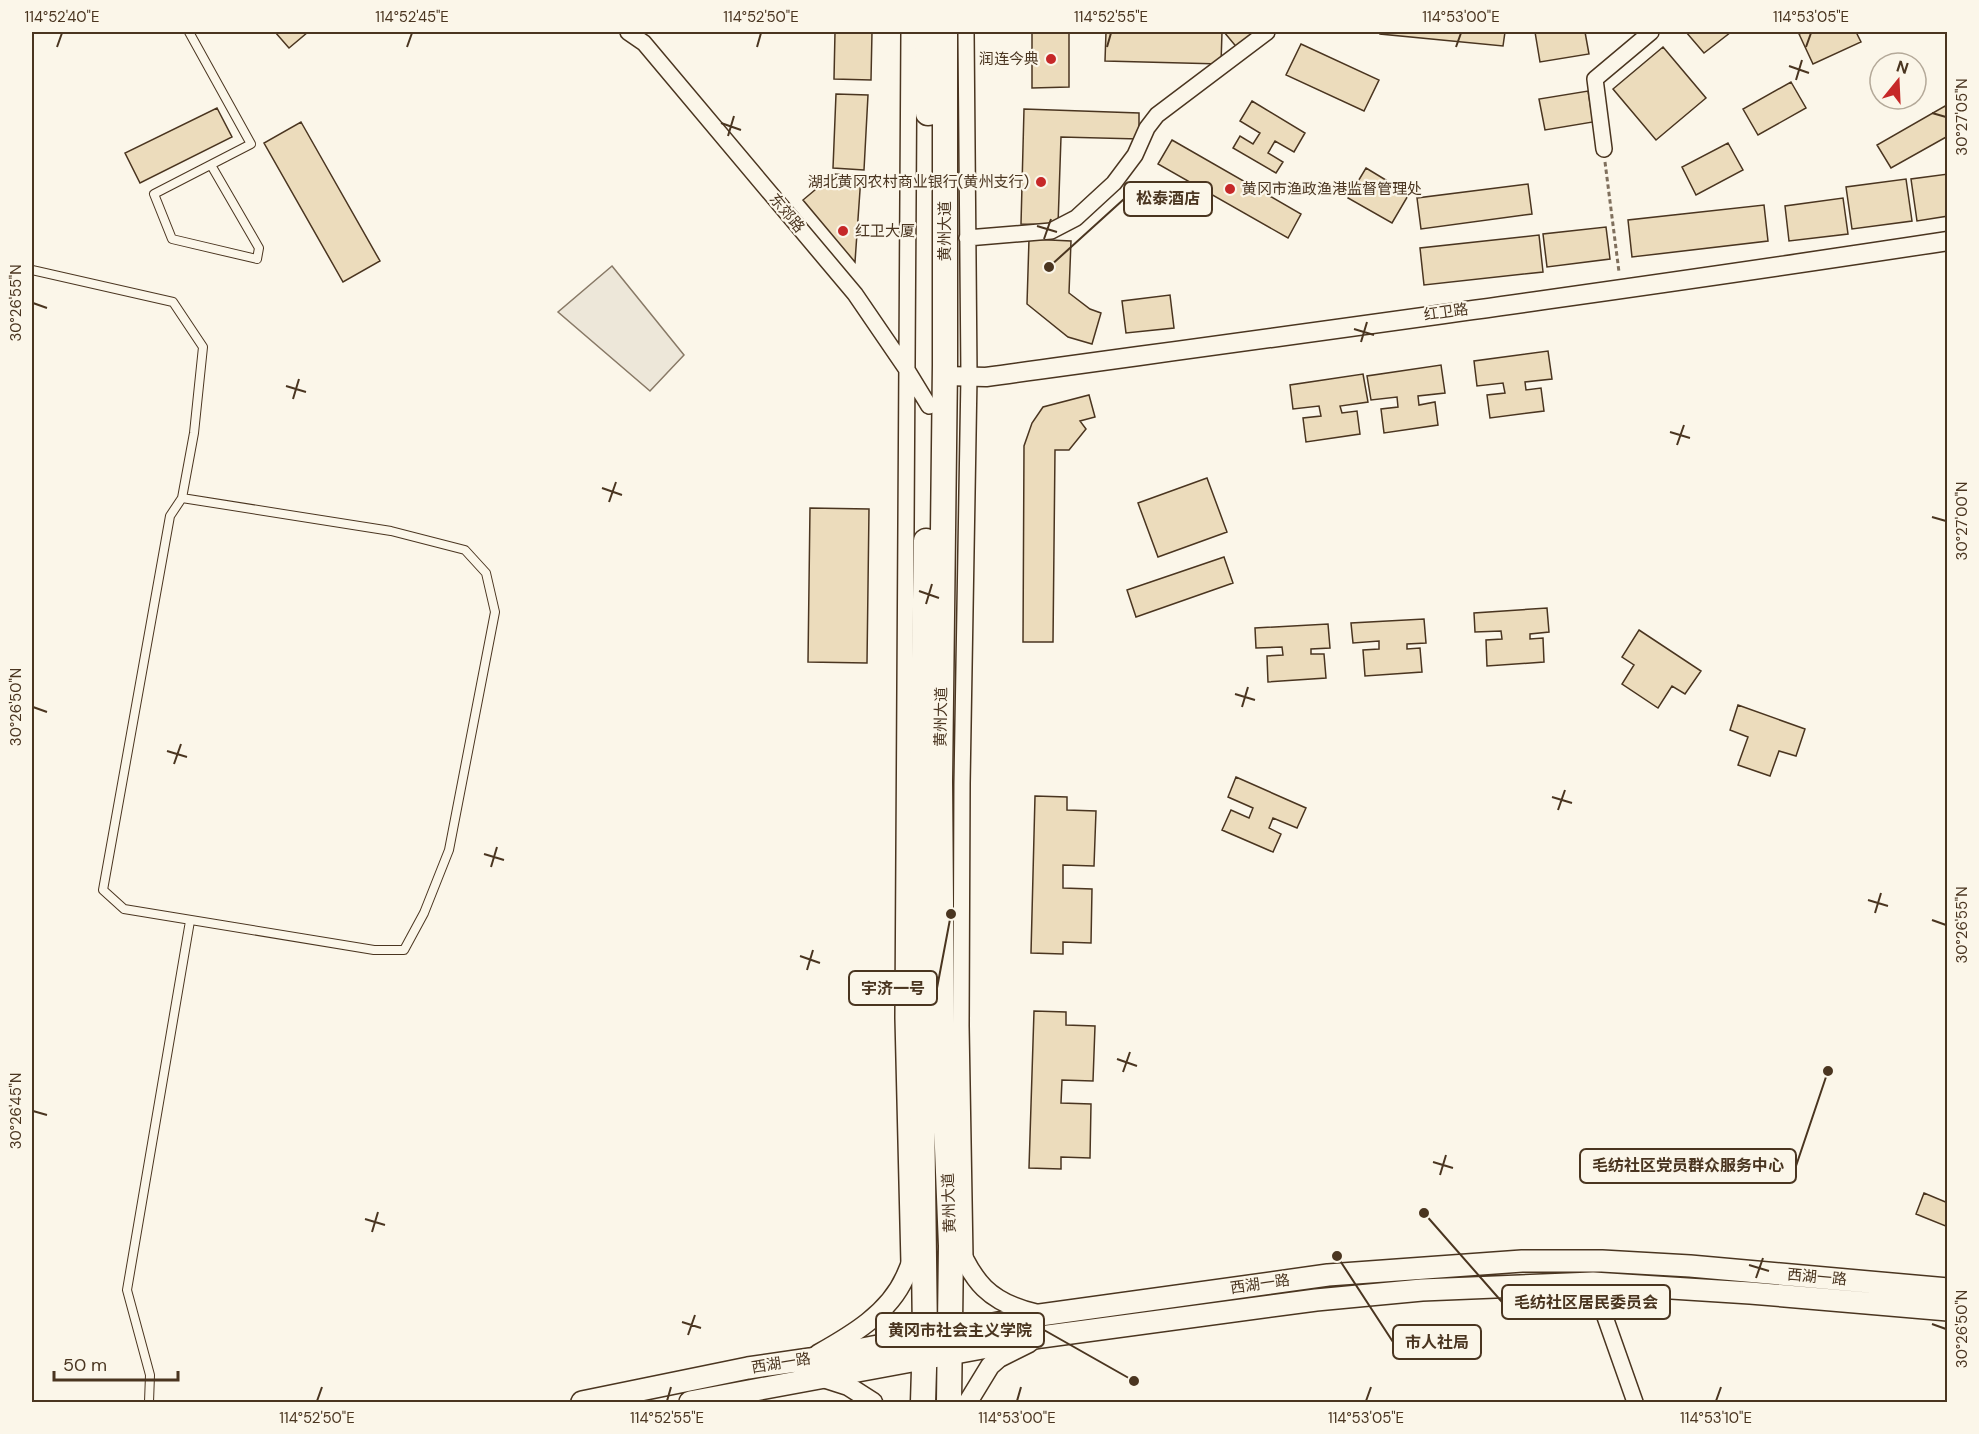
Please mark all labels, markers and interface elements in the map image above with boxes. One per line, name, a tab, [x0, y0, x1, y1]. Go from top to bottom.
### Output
text: 114°52'40"E	[25, 7, 99, 27]
text: 114°52'45"E	[375, 7, 449, 27]
text: 114°52'50"E	[723, 7, 799, 27]
text: 114°52'55"E	[1074, 7, 1148, 27]
text: 114°53'00"E	[1422, 7, 1500, 27]
text: 114°53'05"E	[1773, 7, 1849, 27]
place label: 润连今典	[979, 49, 1039, 69]
north arrow	[1868, 51, 1928, 111]
marker: 润连今典	[1044, 52, 1058, 66]
text: N	[1894, 55, 1911, 79]
text: 30°27'05"N	[1952, 78, 1972, 156]
place label: 湖北黄冈农村商业银行(黄州支行)	[808, 172, 1029, 192]
marker: 湖北黄冈农村商业银行(黄州支行)	[1034, 175, 1048, 189]
place label: 黄冈市渔政渔港监督管理处	[1242, 179, 1422, 199]
callout: 松泰酒店	[1124, 182, 1212, 216]
marker: 黄冈市渔政渔港监督管理处	[1223, 182, 1237, 196]
text: 松泰酒店	[1136, 188, 1200, 209]
street label: 东郊路	[765, 189, 809, 237]
street label: 黄州大道	[935, 201, 955, 261]
place label: 红卫大厦	[855, 221, 915, 241]
marker: 红卫大厦	[836, 224, 850, 238]
text: 30°26'55"N	[6, 264, 26, 342]
street label: 红卫路	[1422, 299, 1470, 325]
text: 30°27'00"N	[1952, 482, 1972, 560]
text: 30°26'50"N	[6, 668, 26, 746]
street label: 黄州大道	[930, 687, 952, 747]
text: 30°26'55"N	[1952, 886, 1972, 964]
callout: 宇济一号	[849, 971, 937, 1005]
text: 宇济一号	[861, 978, 925, 999]
text: 30°26'45"N	[6, 1073, 26, 1149]
callout: 毛纺社区党员群众服务中心	[1580, 1149, 1796, 1183]
text: 毛纺社区党员群众服务中心	[1592, 1155, 1784, 1176]
street label: 黄州大道	[938, 1173, 960, 1233]
street label: 西湖一路	[1786, 1264, 1848, 1290]
street label: 西湖一路	[1229, 1270, 1291, 1298]
callout: 毛纺社区居民委员会	[1502, 1285, 1670, 1319]
text: 30°26'50"N	[1952, 1290, 1972, 1368]
text: 毛纺社区居民委员会	[1514, 1292, 1658, 1313]
callout: 黄冈市社会主义学院	[876, 1313, 1044, 1347]
text: 黄冈市社会主义学院	[888, 1320, 1032, 1341]
callout: 市人社局	[1393, 1325, 1481, 1359]
text: 市人社局	[1405, 1332, 1469, 1353]
scale bar	[54, 1344, 178, 1382]
street label: 西湖一路	[750, 1348, 812, 1378]
text: 50 m	[63, 1353, 107, 1377]
text: 114°52'50"E	[279, 1408, 355, 1428]
text: 114°52'55"E	[630, 1408, 704, 1428]
text: 114°53'00"E	[978, 1408, 1056, 1428]
text: 114°53'05"E	[1328, 1408, 1404, 1428]
text: 114°53'10"E	[1680, 1408, 1752, 1428]

